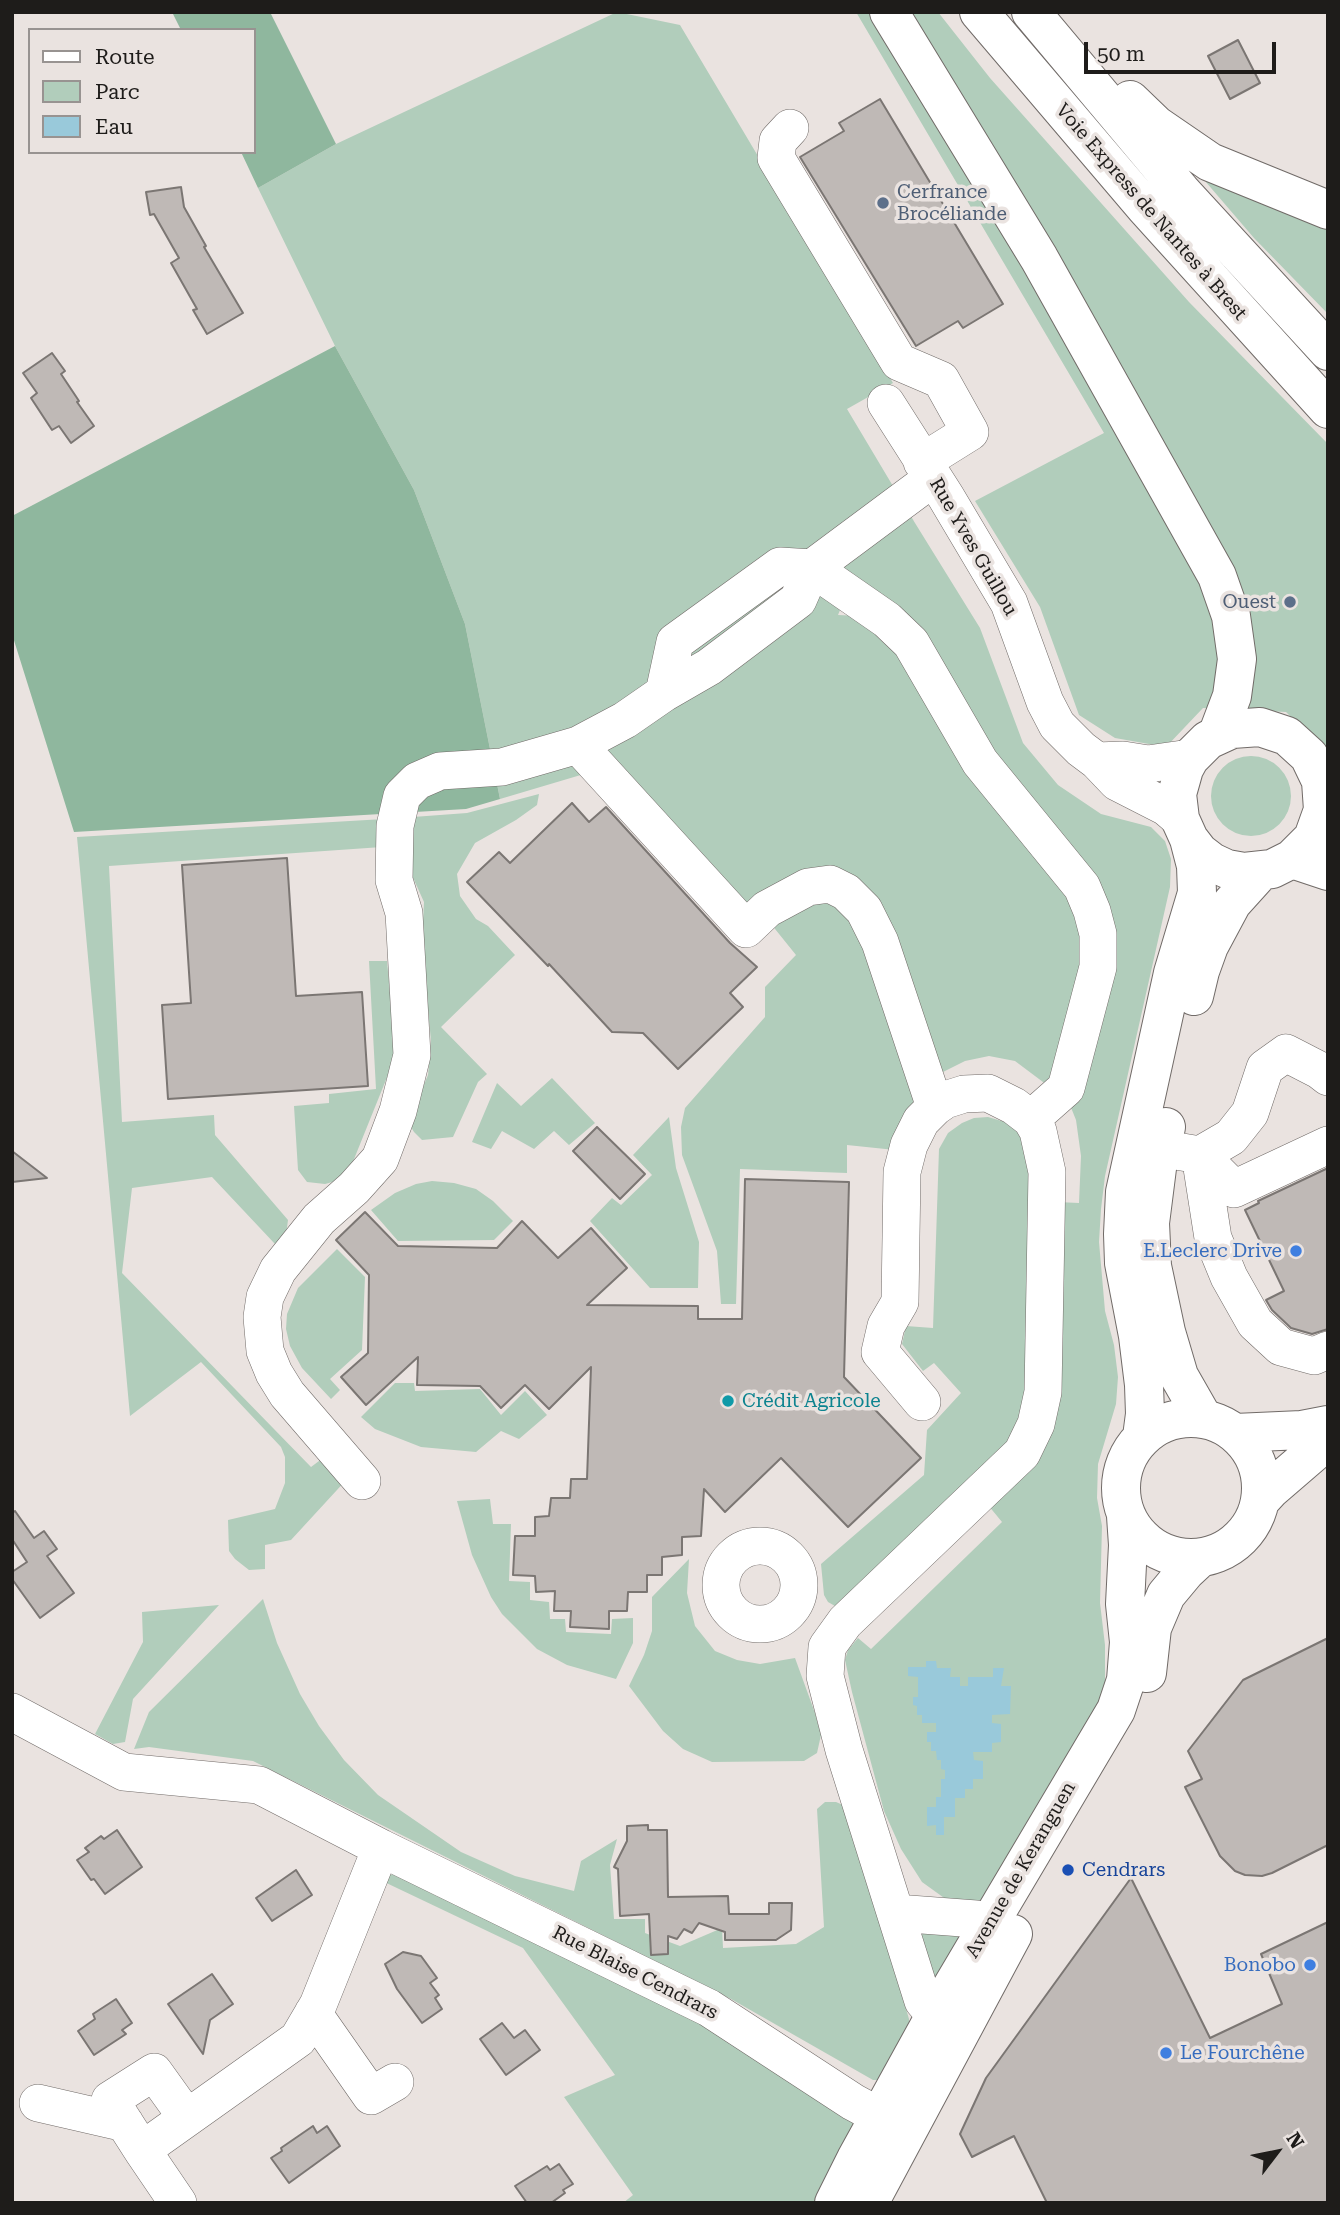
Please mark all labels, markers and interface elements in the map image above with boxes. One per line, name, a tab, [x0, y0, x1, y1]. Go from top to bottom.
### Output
legend	[28, 28, 256, 154]
scale bar	[1088, 28, 1280, 72]
text: 50 m	[1097, 42, 1145, 66]
text: Route	[95, 45, 154, 69]
text: Parc	[95, 80, 139, 104]
street label: Voie Express de Nantes à Brest	[1051, 99, 1251, 325]
text: Eau	[95, 115, 133, 139]
place label: Cerfrance Brocéliande	[897, 181, 1007, 225]
marker: Cerfrance Brocéliande	[875, 195, 891, 211]
street label: Rue Yves Guillou	[924, 474, 1022, 620]
place label: Ouest	[1223, 591, 1276, 613]
marker: Ouest	[1282, 594, 1298, 610]
place label: E.Leclerc Drive	[1143, 1240, 1282, 1262]
marker: E.Leclerc Drive	[1288, 1243, 1304, 1259]
place label: Crédit Agricole	[742, 1390, 881, 1412]
marker: Crédit Agricole	[720, 1393, 736, 1409]
street label: Avenue de Keranguen	[961, 1778, 1081, 1962]
place label: Cendrars	[1082, 1859, 1165, 1881]
marker: Cendrars	[1060, 1862, 1076, 1878]
street label: Rue Blaise Cendrars	[549, 1921, 721, 2025]
place label: Bonobo	[1224, 1954, 1296, 1976]
marker: Bonobo	[1302, 1957, 1318, 1973]
place label: Le Fourchêne	[1180, 2042, 1305, 2064]
marker: Le Fourchêne	[1158, 2045, 1174, 2061]
north arrow	[1242, 2117, 1312, 2187]
text: N	[1282, 2128, 1309, 2153]

